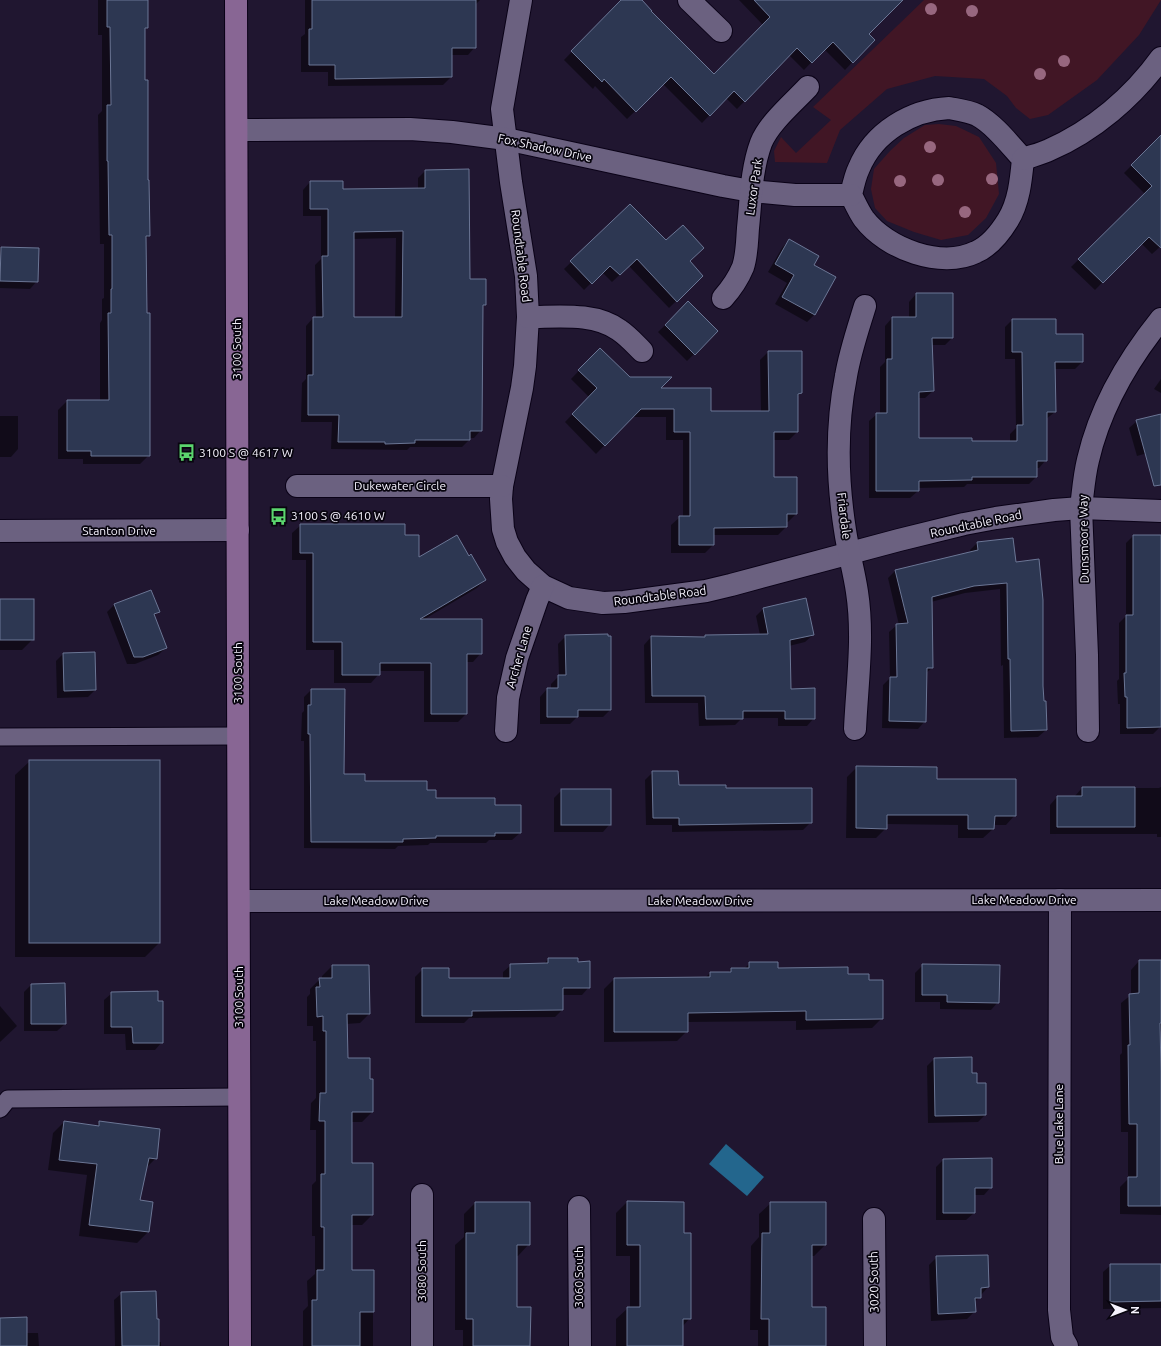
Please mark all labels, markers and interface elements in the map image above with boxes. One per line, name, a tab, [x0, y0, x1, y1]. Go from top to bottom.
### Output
street label: Fox Shadow Drive	[497, 131, 593, 164]
street label: Luxor Park	[743, 158, 764, 216]
street label: Roundtable Road	[509, 209, 534, 303]
street label: 3100 South	[230, 318, 243, 380]
bus stop icon: 3100 S @ 4617 W	[176, 443, 196, 463]
place label: 3100 S @ 4617 W	[199, 446, 293, 459]
street label: Dukewater Circle	[354, 479, 446, 492]
street label: Friardale	[835, 492, 854, 540]
street label: Dunsmoore Way	[1076, 494, 1091, 583]
bus stop icon: 3100 S @ 4610 W	[268, 506, 288, 526]
street label: Roundtable Road	[929, 507, 1023, 540]
place label: 3100 S @ 4610 W	[291, 509, 385, 522]
street label: Stanton Drive	[82, 524, 156, 537]
street label: Roundtable Road	[613, 583, 707, 608]
street label: Archer Lane	[503, 624, 534, 690]
street label: 3100 South	[231, 642, 244, 704]
street label: Lake Meadow Drive	[971, 893, 1077, 906]
street label: Lake Meadow Drive	[323, 894, 429, 907]
street label: Lake Meadow Drive	[647, 894, 753, 907]
street label: 3100 South	[232, 966, 245, 1028]
street label: Blue Lake Lane	[1052, 1084, 1065, 1164]
street label: 3080 South	[415, 1240, 428, 1302]
street label: 3060 South	[572, 1246, 585, 1308]
street label: 3020 South	[866, 1251, 881, 1313]
north arrow	[1105, 1290, 1145, 1330]
text: N	[1129, 1306, 1141, 1314]

